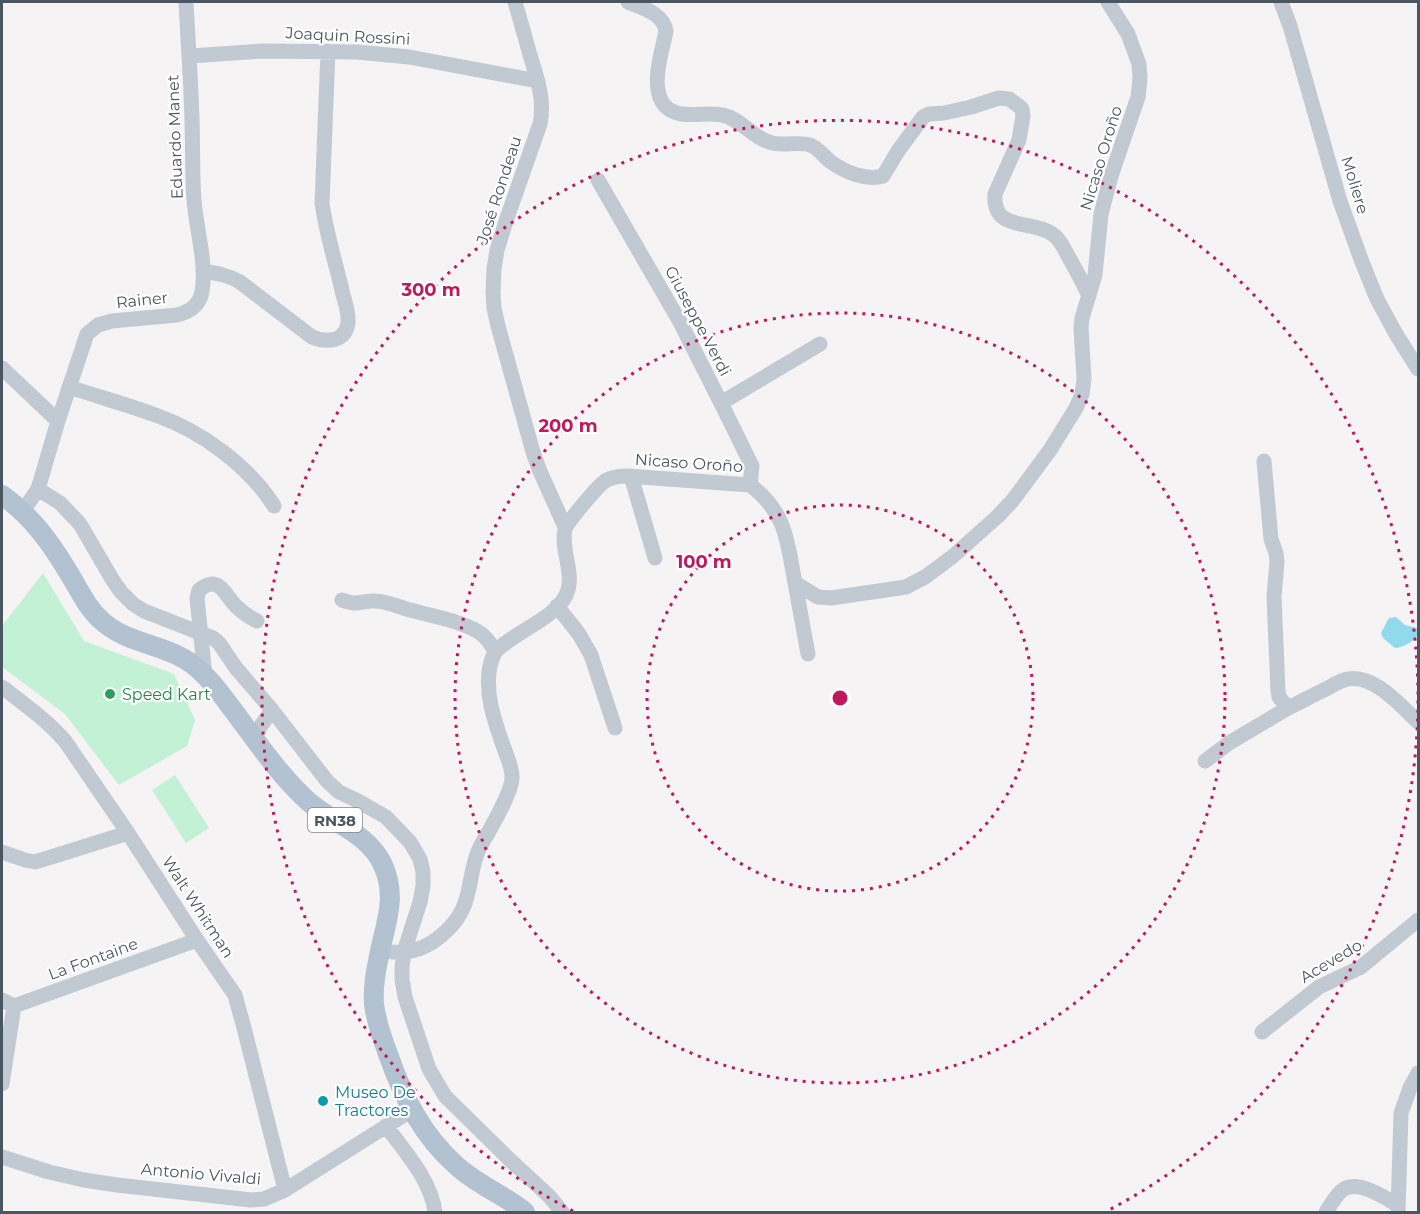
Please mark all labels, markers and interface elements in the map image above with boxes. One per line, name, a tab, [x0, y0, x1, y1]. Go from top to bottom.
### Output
street label: Joaquin Rossini	[284, 23, 411, 49]
street label: Eduardo Manet	[163, 74, 187, 200]
street label: Nicaso Oroño	[1076, 103, 1126, 213]
street label: José Rondeau	[472, 134, 525, 247]
street label: Moliere	[1337, 154, 1373, 216]
street label: Giuseppe Verdi	[661, 263, 735, 379]
text: 300 m	[400, 279, 461, 301]
street label: Rainer	[115, 288, 169, 312]
text: 200 m	[538, 415, 598, 437]
street label: Nicaso Oroño	[634, 450, 744, 476]
text: 100 m	[676, 551, 732, 573]
place label: Speed Kart	[122, 685, 211, 704]
marker: Speed Kart	[103, 687, 117, 701]
centre of rings	[830, 688, 850, 708]
road number: RN38	[308, 808, 362, 832]
street label: Walt Whitman	[158, 853, 238, 961]
street label: La Fontaine	[46, 934, 140, 984]
street label: Acevedo	[1297, 935, 1365, 987]
place label: Museo De Tractores	[335, 1083, 416, 1120]
marker: Museo De Tractores	[316, 1094, 330, 1108]
street label: Antonio Vivaldi	[140, 1159, 262, 1189]

